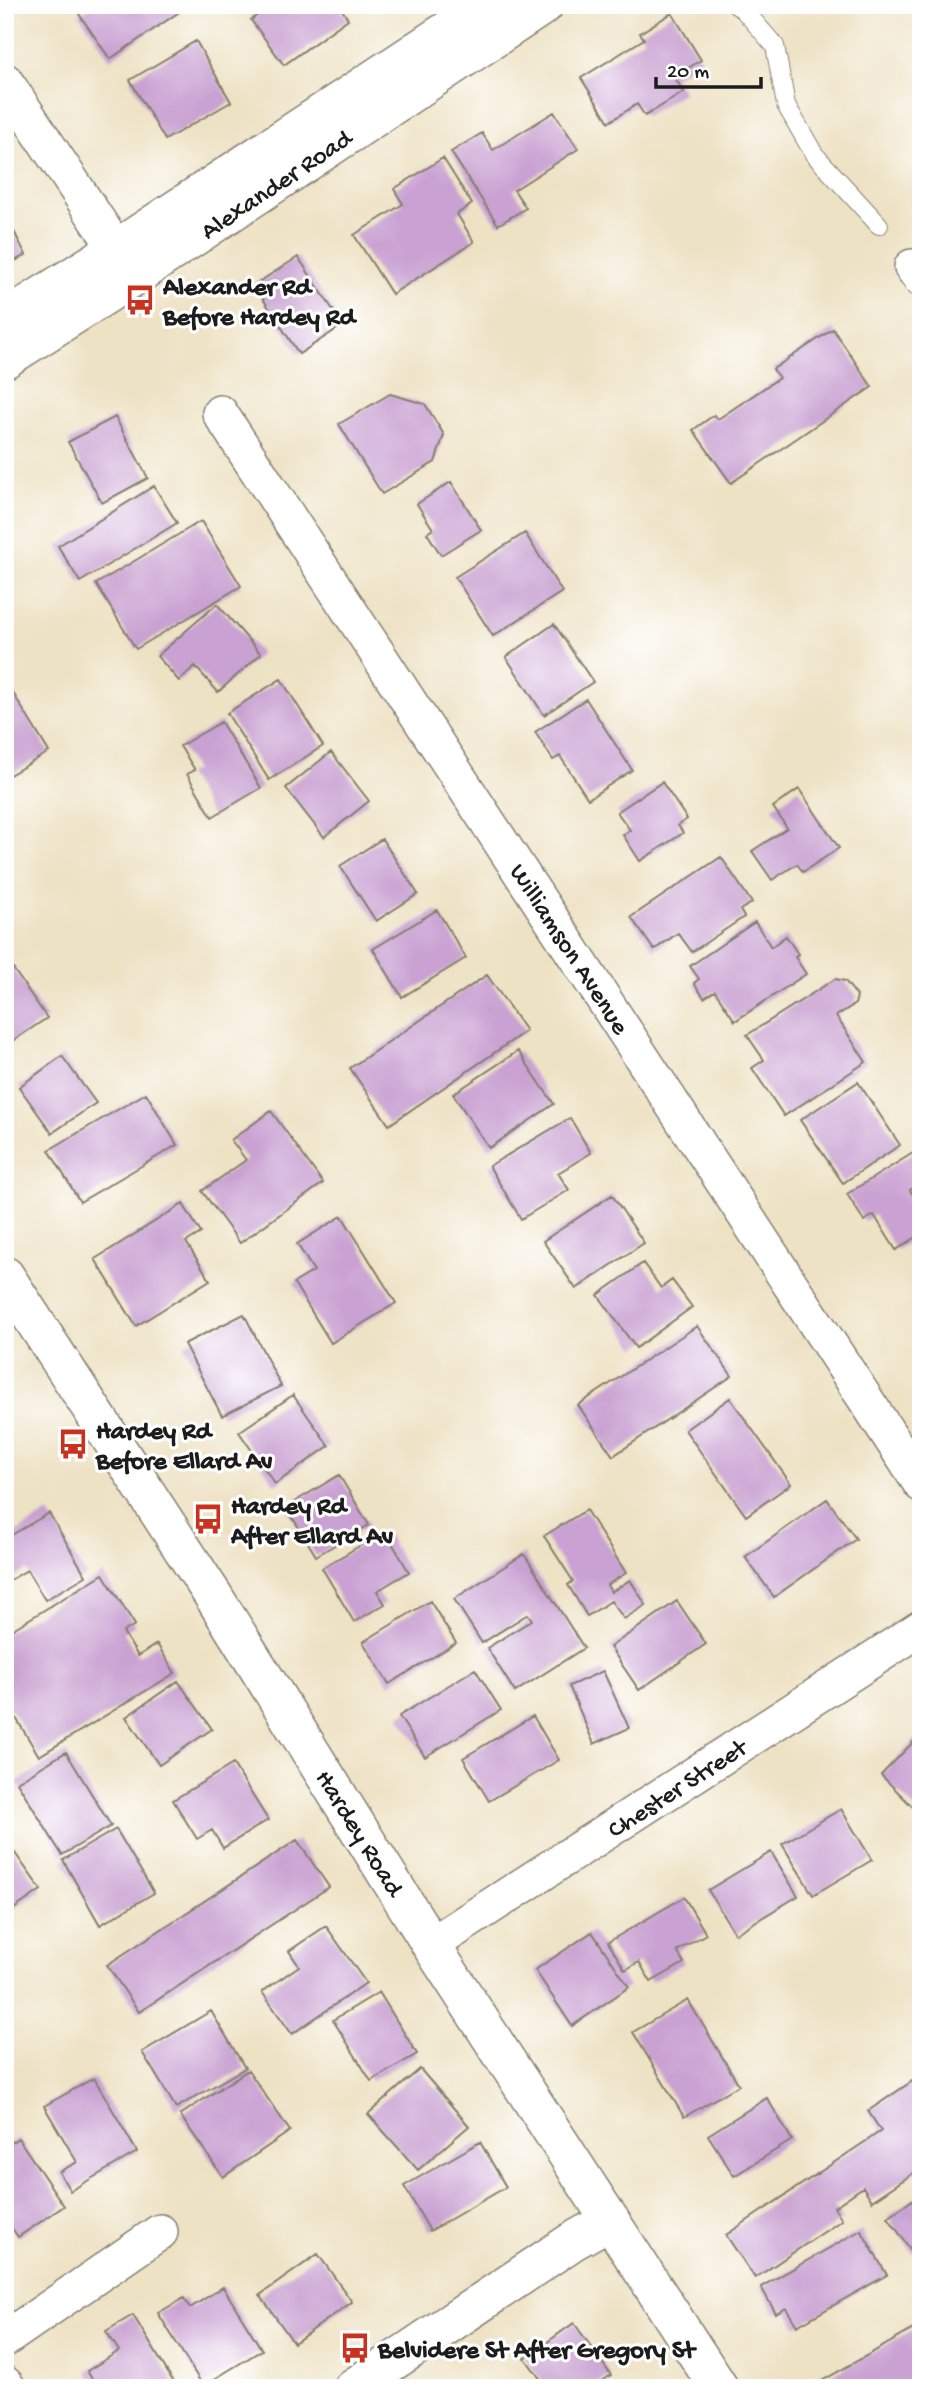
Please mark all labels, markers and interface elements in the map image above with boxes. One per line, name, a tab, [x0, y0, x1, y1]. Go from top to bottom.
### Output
scale bar	[656, 46, 762, 90]
text: 20 m	[667, 61, 709, 86]
street label: Alexander Road	[196, 124, 360, 249]
place label: Alexander Rd Before Hardey Rd	[162, 274, 358, 335]
bus stop icon: Alexander Rd Before Hardey Rd	[123, 283, 157, 317]
street label: Williamson Avenue	[500, 859, 634, 1042]
place label: Hardey Rd Before Ellard Av	[95, 1418, 273, 1479]
bus stop icon: Hardey Rd Before Ellard Av	[56, 1427, 90, 1461]
place label: Hardey Rd After Ellard Av	[230, 1493, 394, 1554]
bus stop icon: Hardey Rd After Ellard Av	[191, 1502, 225, 1536]
street label: Chester Street	[603, 1733, 756, 1847]
street label: Hardey Road	[306, 1766, 409, 1905]
bus stop icon: Belvidere St After Gregory St	[338, 2331, 372, 2365]
place label: Belvidere St After Gregory St	[377, 2337, 697, 2368]

